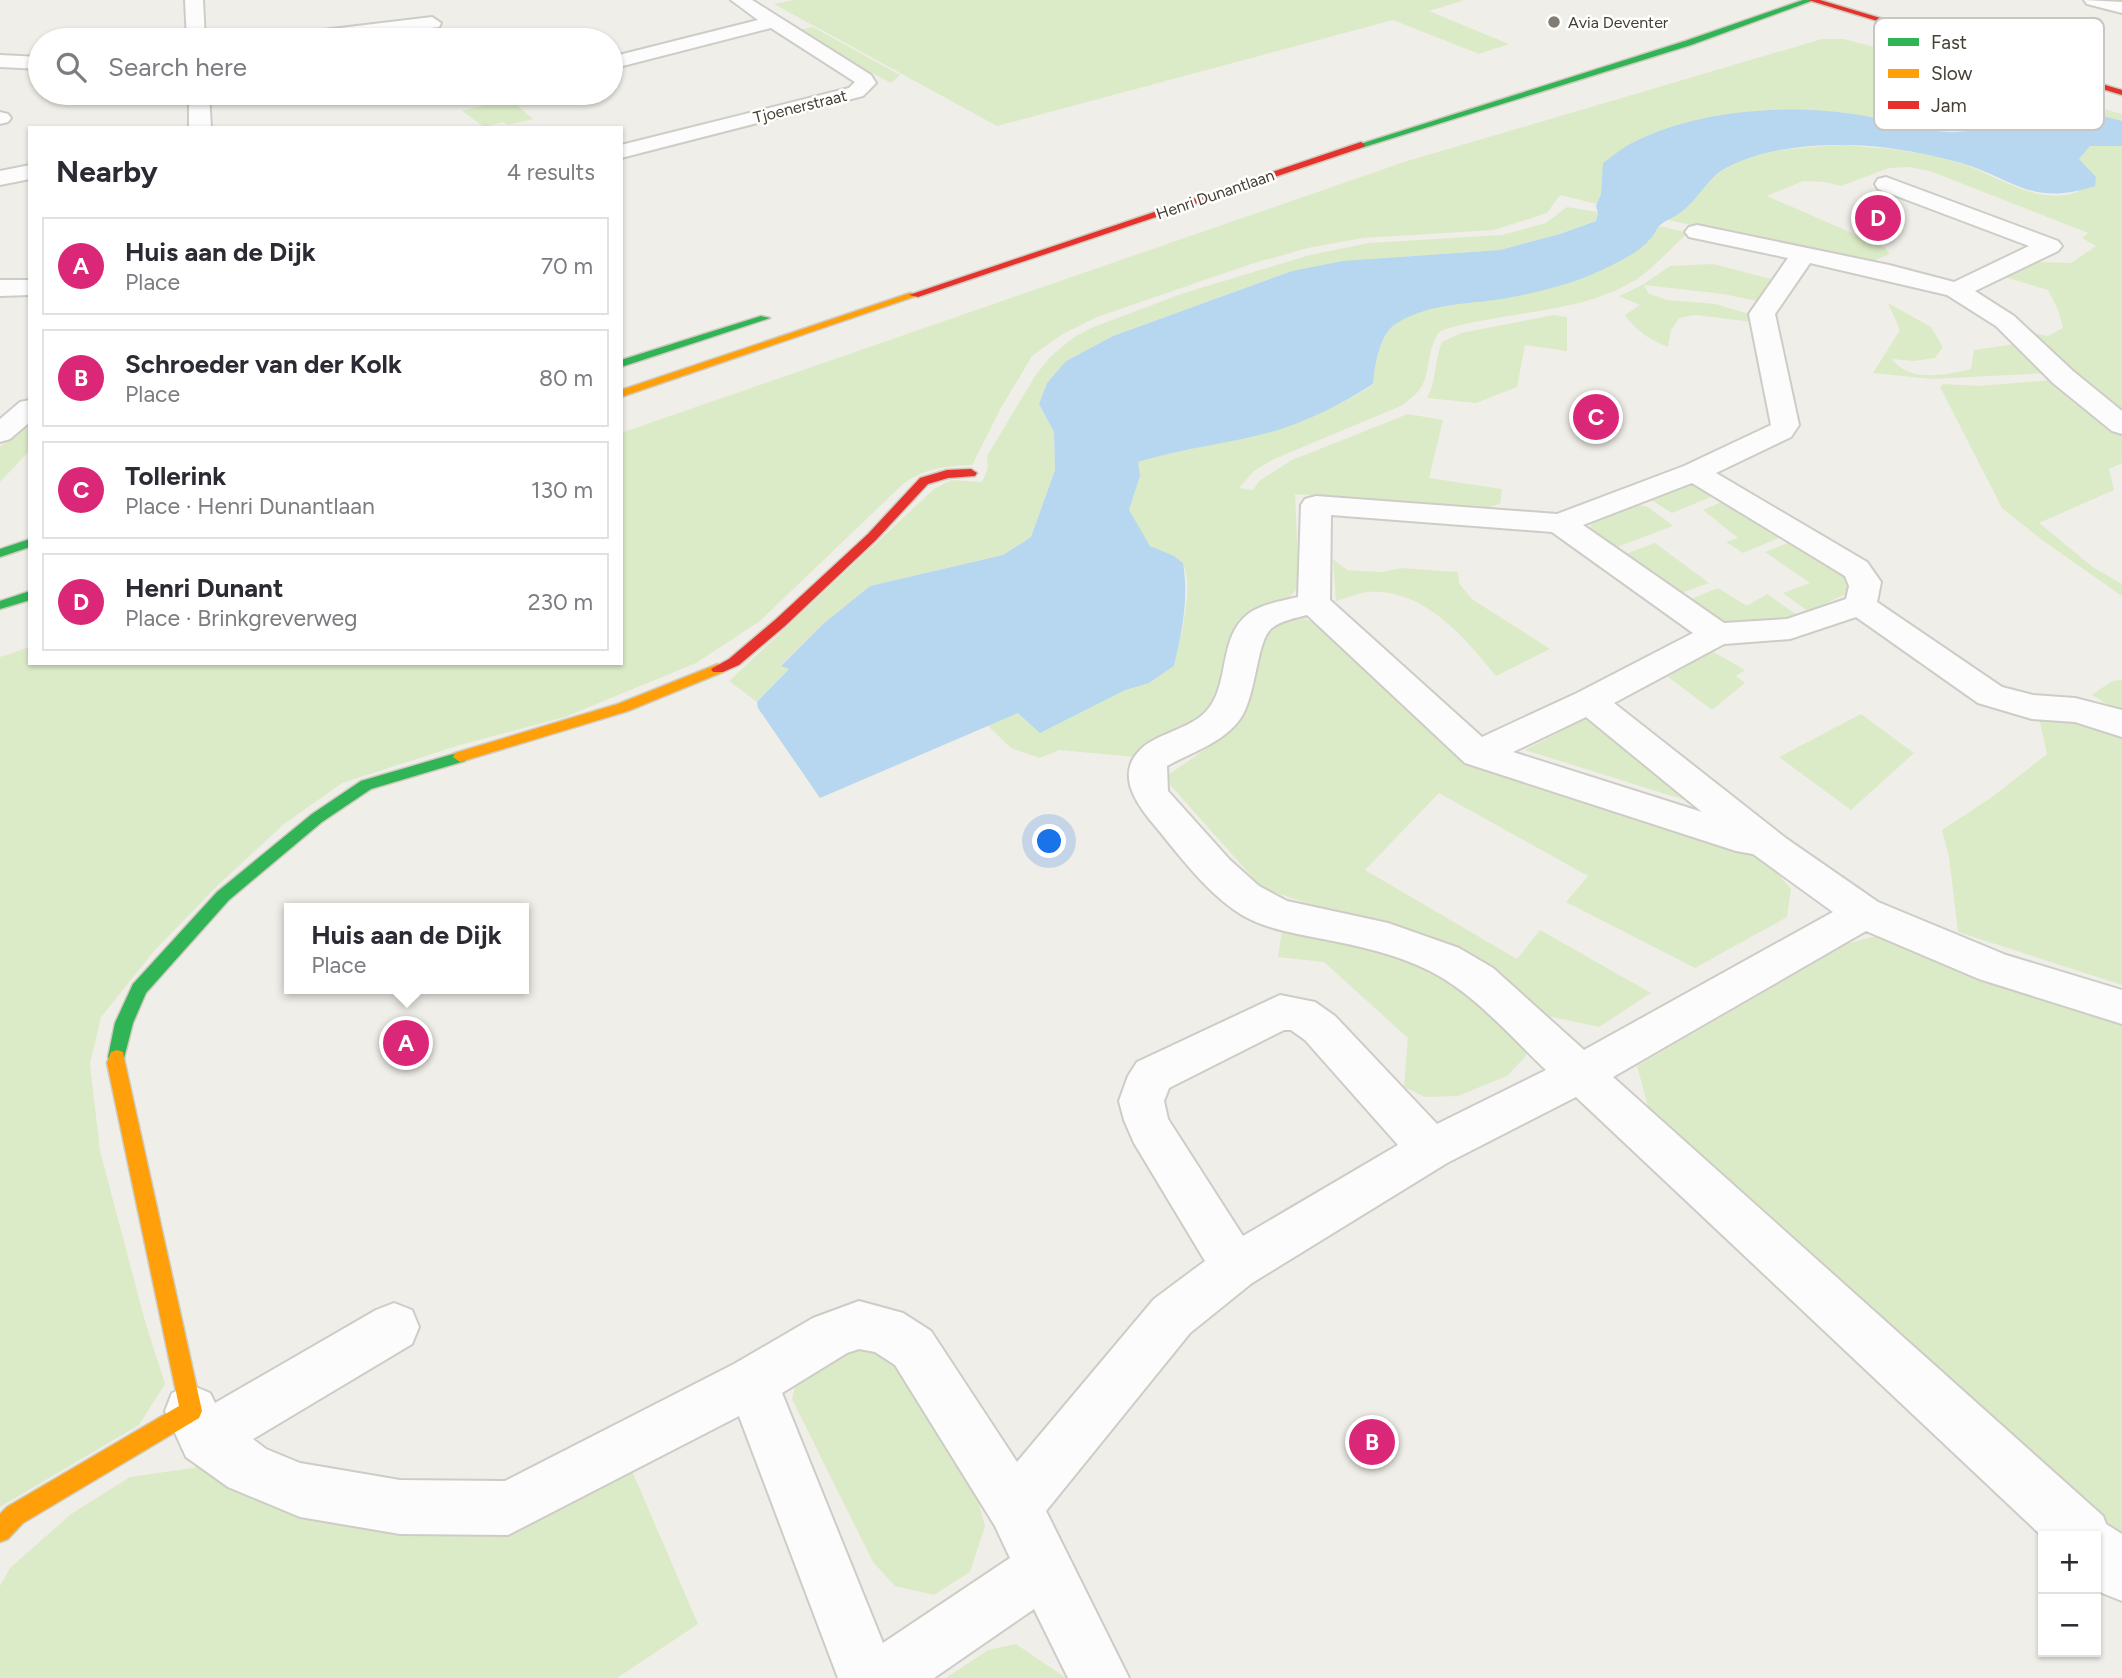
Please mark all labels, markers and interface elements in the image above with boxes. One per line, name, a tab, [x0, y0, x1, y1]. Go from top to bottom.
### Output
place label: Avia Deventer	[1568, 13, 1669, 32]
marker: Avia Deventer	[1546, 14, 1562, 30]
legend	[1874, 18, 2104, 130]
search box	[28, 28, 623, 105]
text: Fast	[1931, 31, 1967, 54]
icon: search	[52, 48, 90, 86]
text: Search here	[108, 51, 247, 83]
text: Slow	[1931, 62, 1973, 85]
street label: Tjoenerstraat	[751, 86, 849, 127]
text: Jam	[1931, 94, 1967, 117]
text: Nearby	[56, 153, 158, 190]
text: 4 results	[507, 158, 595, 186]
street label: Henri Dunantlaan	[1154, 165, 1277, 224]
pin: D	[1855, 192, 1901, 244]
text: Huis aan de Dijk	[125, 236, 316, 268]
text: A	[73, 252, 89, 280]
text: 70 m	[541, 252, 593, 280]
text: Place	[125, 268, 180, 296]
text: Schroeder van der Kolk	[125, 348, 402, 380]
text: B	[74, 364, 88, 392]
text: 80 m	[539, 364, 593, 392]
text: Place	[125, 380, 180, 408]
pin: C	[1573, 391, 1619, 443]
text: Tollerink	[125, 460, 226, 492]
text: C	[73, 476, 89, 504]
text: 130 m	[531, 476, 593, 504]
text: Place · Henri Dunantlaan	[125, 492, 375, 520]
text: Henri Dunant	[125, 572, 283, 604]
text: D	[73, 588, 89, 616]
text: 230 m	[528, 588, 593, 616]
text: Place · Brinkgreverweg	[125, 604, 358, 632]
your location	[1032, 824, 1066, 858]
popup	[284, 903, 529, 994]
text: Huis aan de Dijk	[311, 919, 502, 951]
text: Place	[311, 951, 366, 979]
pin: A	[383, 1017, 429, 1069]
pin: B	[1349, 1416, 1395, 1468]
map controls	[2038, 1531, 2101, 1657]
button: +	[2038, 1531, 2101, 1594]
button: −	[2038, 1594, 2101, 1657]

